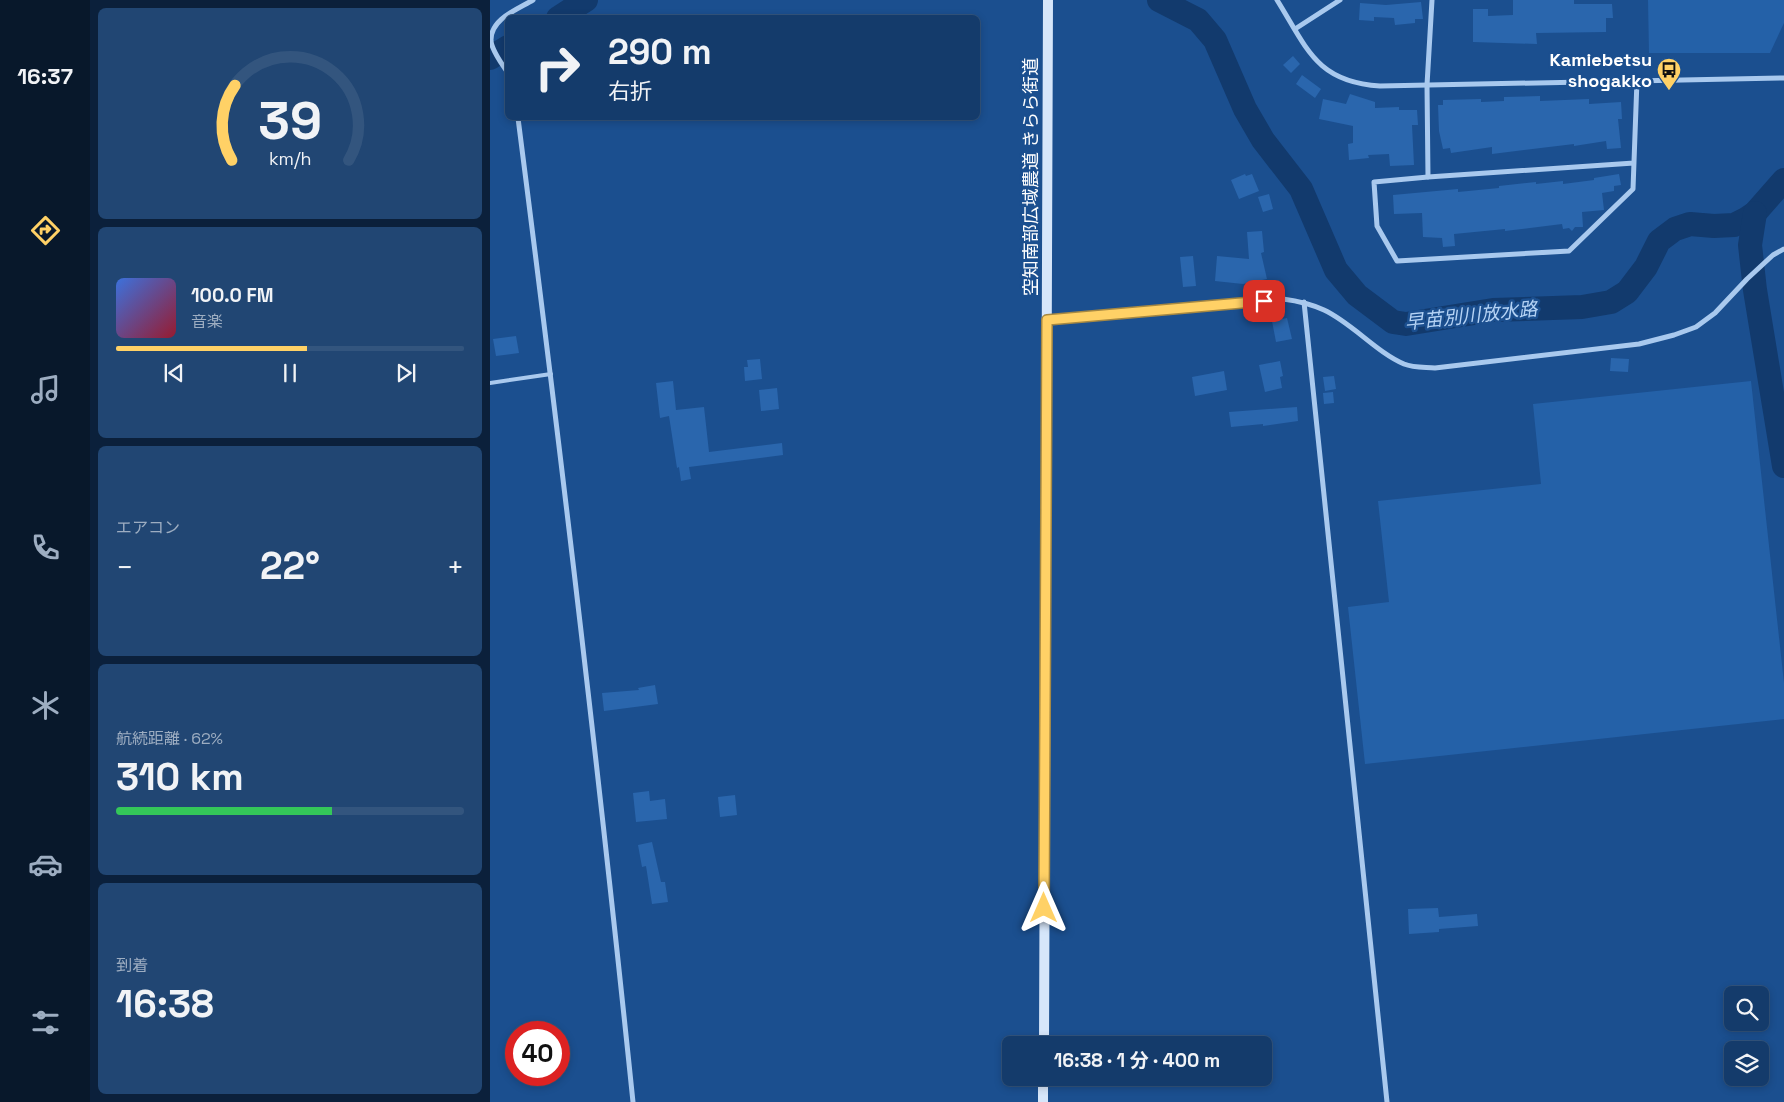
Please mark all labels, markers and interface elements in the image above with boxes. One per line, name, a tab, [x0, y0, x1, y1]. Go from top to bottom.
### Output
text: 290 m	[608, 30, 712, 74]
icon: right	[525, 35, 590, 100]
place label: Kamiebetsu shogakko	[1549, 48, 1652, 92]
bus stop icon: Kamiebetsu shogakko	[1656, 57, 1682, 91]
street label: 空知南部広域農道 きらら街道	[1019, 58, 1042, 296]
text: 16:37	[17, 62, 73, 90]
text: 右折	[608, 77, 652, 105]
text: 39	[258, 88, 322, 154]
text: km/h	[269, 147, 311, 170]
icon: directions	[28, 213, 63, 248]
pin	[1243, 280, 1285, 322]
text: 100.0 FM	[191, 283, 273, 308]
icon: arrive	[1250, 287, 1278, 315]
water label: 早苗別川放水路	[1404, 296, 1540, 335]
text: 音楽	[191, 311, 223, 332]
icon: previous	[160, 359, 188, 387]
icon: pause	[276, 359, 304, 387]
icon: next	[392, 359, 420, 387]
icon: music	[28, 372, 63, 407]
text: エアコン	[116, 517, 180, 538]
icon: phone	[28, 530, 63, 565]
text: 22°	[260, 542, 320, 590]
text: −	[116, 549, 133, 585]
text: +	[447, 549, 464, 585]
icon: climate	[28, 688, 63, 723]
text: 航続距離 · 62%	[116, 728, 223, 749]
text: 310 km	[116, 753, 244, 801]
icon: car	[28, 847, 63, 882]
position arrow	[1017, 881, 1069, 933]
text: 到着	[116, 955, 148, 976]
text: 16:38	[116, 980, 214, 1028]
map controls	[1724, 986, 1769, 1086]
button: search	[1724, 986, 1769, 1031]
icon: filters	[28, 1005, 63, 1040]
speed limit sign: 40	[505, 1021, 570, 1086]
button: layers	[1724, 1041, 1769, 1086]
text: 16:38 · 1 分 · 400 m	[1054, 1048, 1220, 1073]

